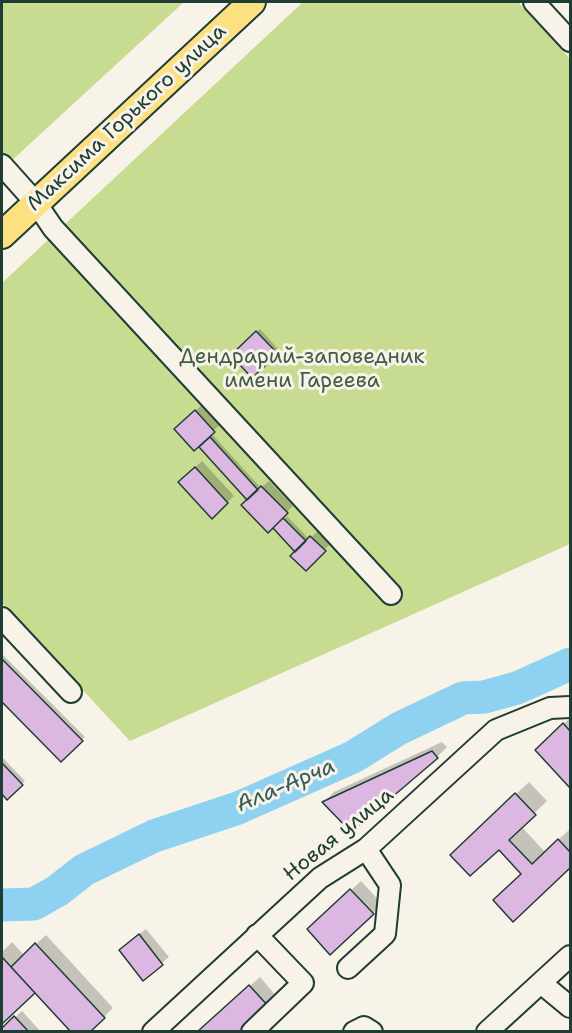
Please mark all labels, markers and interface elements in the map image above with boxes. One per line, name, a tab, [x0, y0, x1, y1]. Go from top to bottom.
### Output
street label: Максима Горького улица	[22, 19, 232, 217]
park label: Дендрарий-заповедник имени Гареева	[179, 345, 425, 395]
water label: Ала-Арча	[233, 753, 339, 819]
street label: Новая улица	[279, 783, 399, 887]

